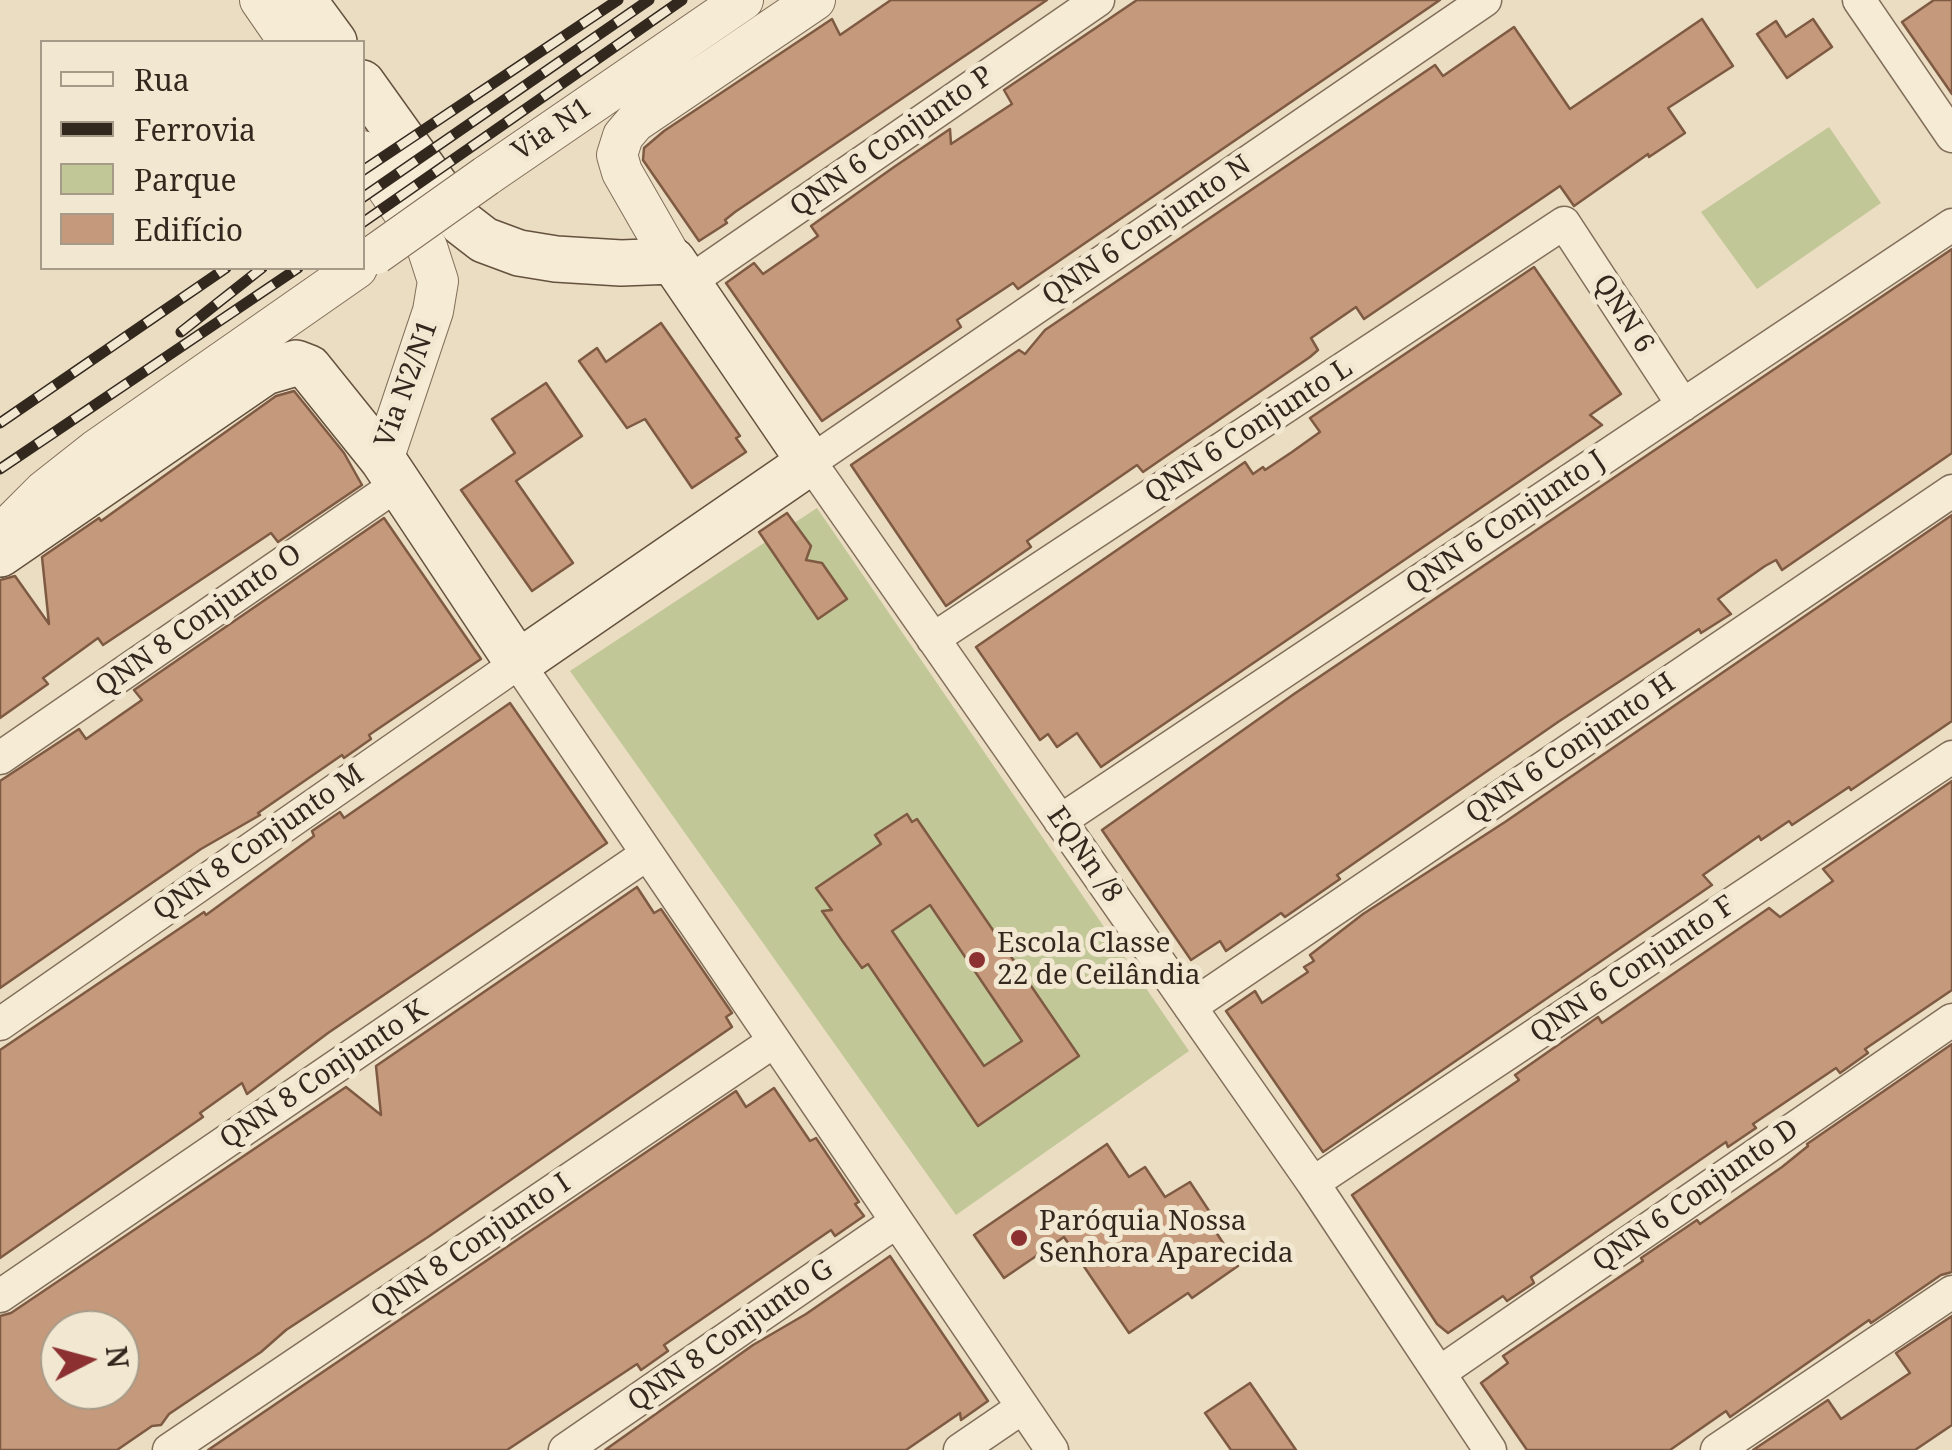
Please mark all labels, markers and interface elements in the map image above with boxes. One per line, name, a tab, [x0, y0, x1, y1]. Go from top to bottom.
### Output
legend	[40, 40, 365, 270]
text: Rua	[134, 59, 190, 100]
street label: QNN 6 Conjunto P	[784, 60, 1000, 224]
street label: Via N1	[506, 91, 598, 169]
text: Ferrovia	[134, 109, 256, 150]
street label: QNN 6 Conjunto N	[1036, 149, 1258, 313]
text: Parque	[134, 159, 237, 200]
text: Edifício	[134, 209, 243, 250]
street label: QNN 6	[1585, 269, 1661, 359]
street label: Via N2/N1	[368, 316, 446, 452]
street label: QNN 6 Conjunto L	[1139, 352, 1359, 510]
street label: QNN 6 Conjunto J	[1400, 444, 1612, 602]
street label: QNN 8 Conjunto O	[90, 537, 308, 705]
street label: QNN 6 Conjunto H	[1460, 667, 1682, 831]
street label: QNN 8 Conjunto M	[147, 758, 371, 928]
street label: EQNn /8	[1039, 801, 1129, 909]
street label: QNN 6 Conjunto F	[1524, 889, 1742, 1051]
place label: Escola Classe 22 de Ceilândia	[997, 927, 1201, 993]
marker: Escola Classe 22 de Ceilândia	[966, 949, 988, 971]
street label: QNN 8 Conjunto K	[214, 993, 434, 1157]
street label: QNN 6 Conjunto D	[1587, 1113, 1805, 1279]
street label: QNN 8 Conjunto I	[365, 1167, 577, 1325]
place label: Paróquia Nossa Senhora Aparecida	[1039, 1205, 1293, 1271]
marker: Paróquia Nossa Senhora Aparecida	[1008, 1227, 1030, 1249]
street label: QNN 8 Conjunto G	[622, 1253, 840, 1419]
north arrow	[40, 1310, 140, 1410]
text: N	[98, 1344, 138, 1370]

